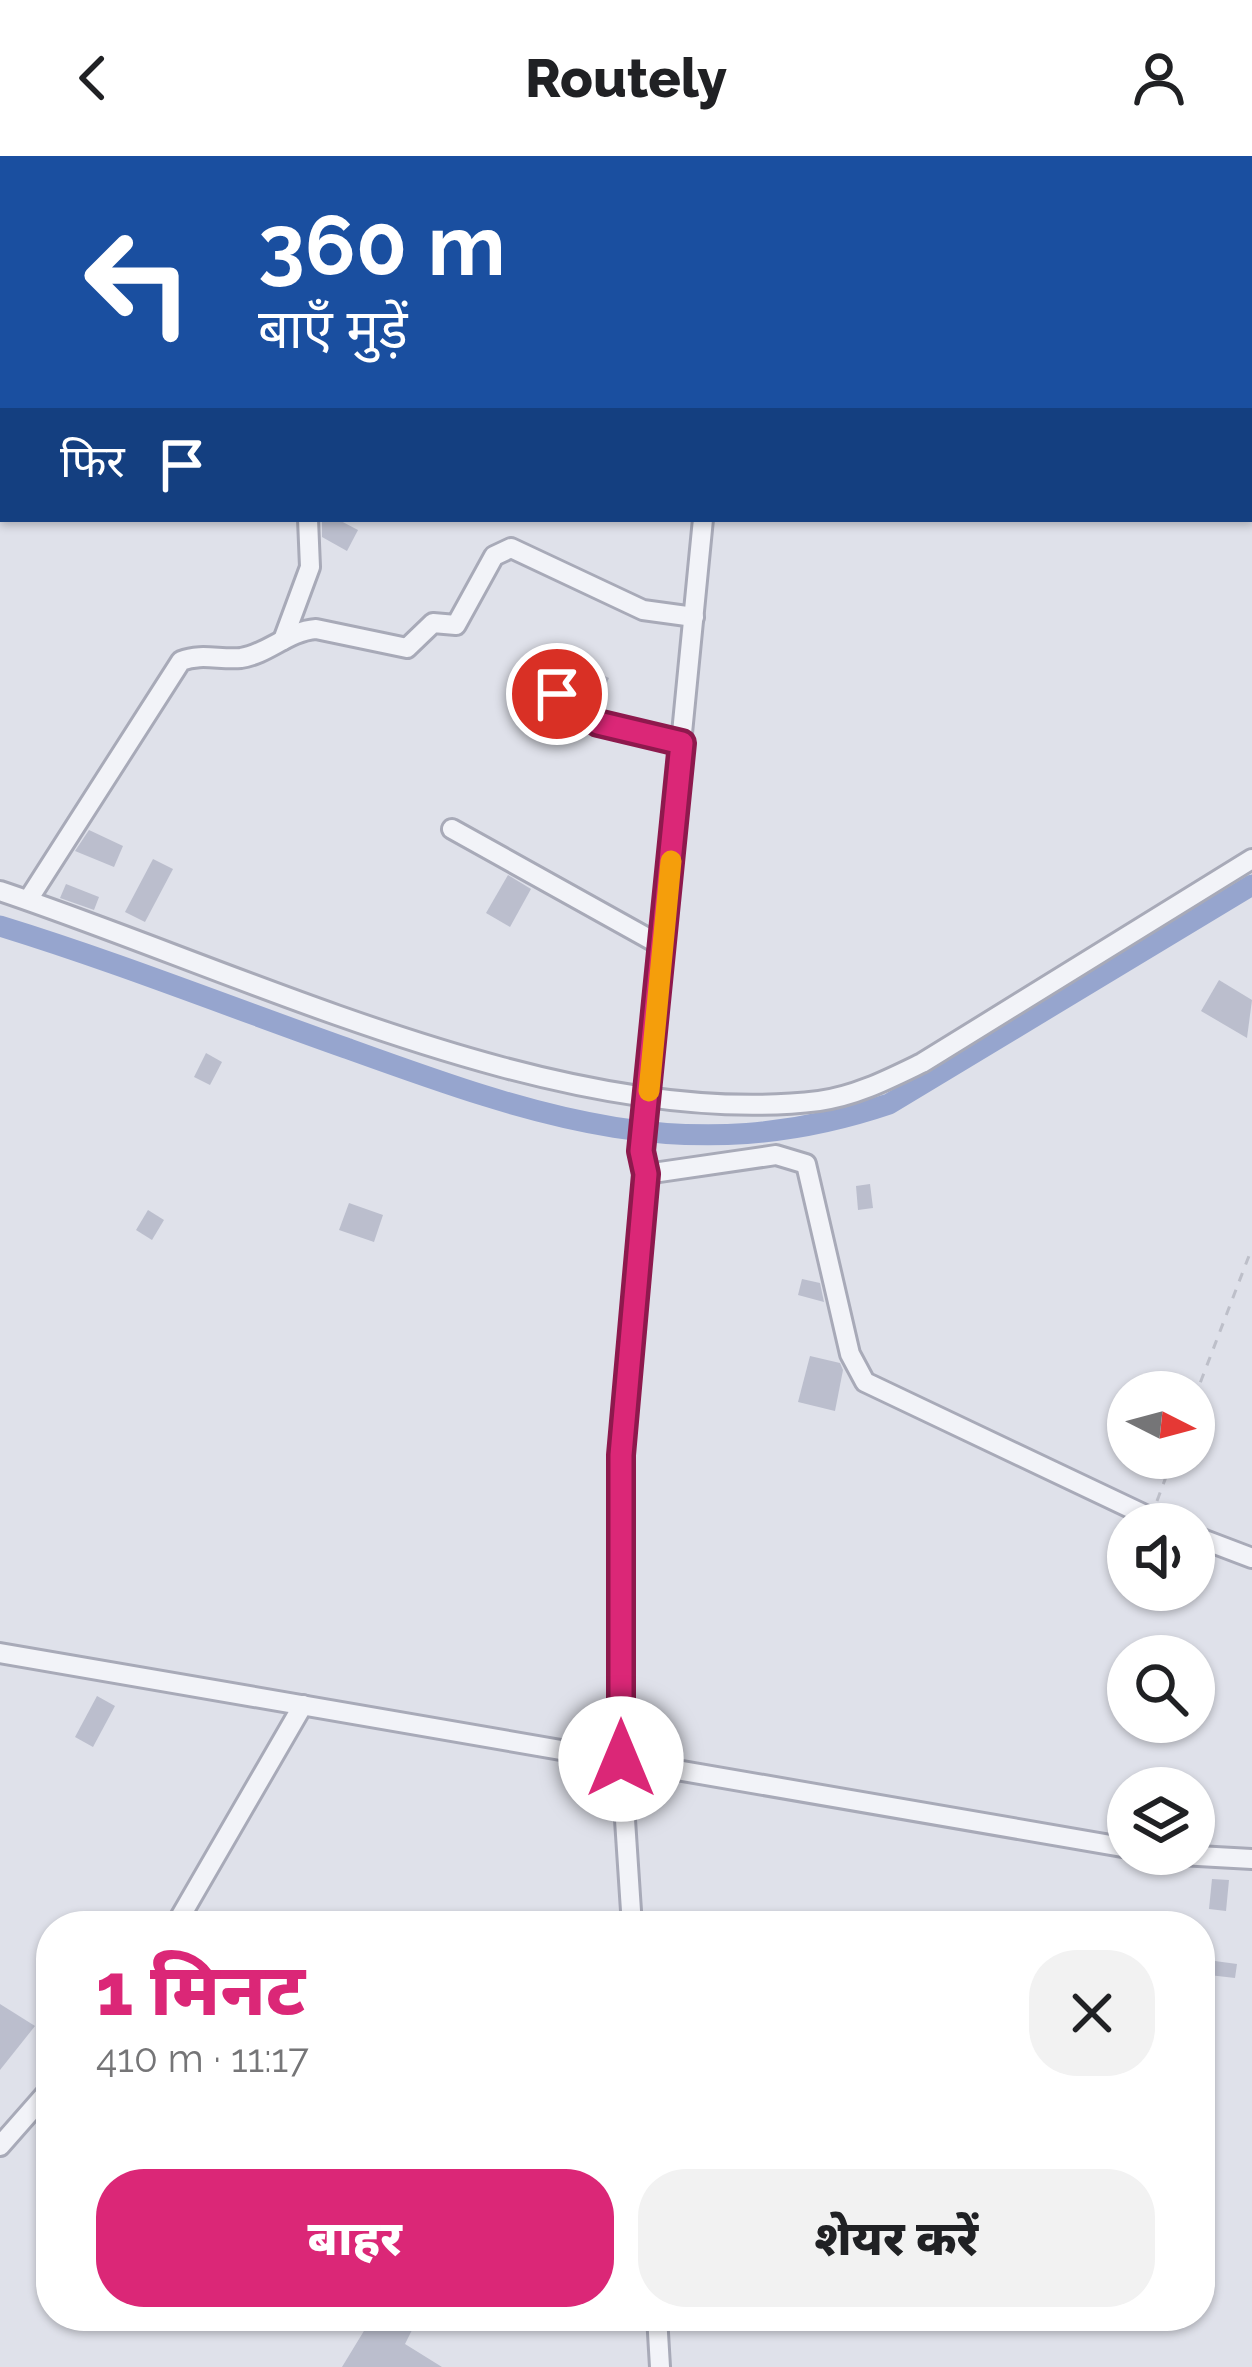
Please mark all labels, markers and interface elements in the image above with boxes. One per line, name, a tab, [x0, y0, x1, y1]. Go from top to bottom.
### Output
icon: back	[60, 45, 126, 111]
icon: person	[1126, 45, 1192, 111]
text: Routely	[525, 46, 727, 110]
text: 360 m	[258, 196, 506, 295]
icon: left	[60, 204, 216, 360]
text: बाएँ मुड़ें	[258, 297, 408, 361]
icon: arrive	[149, 432, 215, 498]
text: फिर	[60, 435, 125, 488]
pin	[506, 643, 608, 745]
icon: arrive	[524, 661, 590, 727]
north arrow	[1107, 1371, 1215, 1479]
map controls	[1107, 1371, 1215, 1875]
button: sound	[1107, 1503, 1215, 1611]
button: search	[1107, 1635, 1215, 1743]
position arrow	[558, 1696, 684, 1822]
button: layers	[1107, 1767, 1215, 1875]
text: 1 मिनट	[96, 1947, 305, 2032]
button: close	[1029, 1950, 1155, 2076]
text: 410 m · 11:17	[96, 2035, 309, 2081]
button: बाहर	[96, 2169, 614, 2307]
button: शेयर करें	[638, 2169, 1155, 2307]

